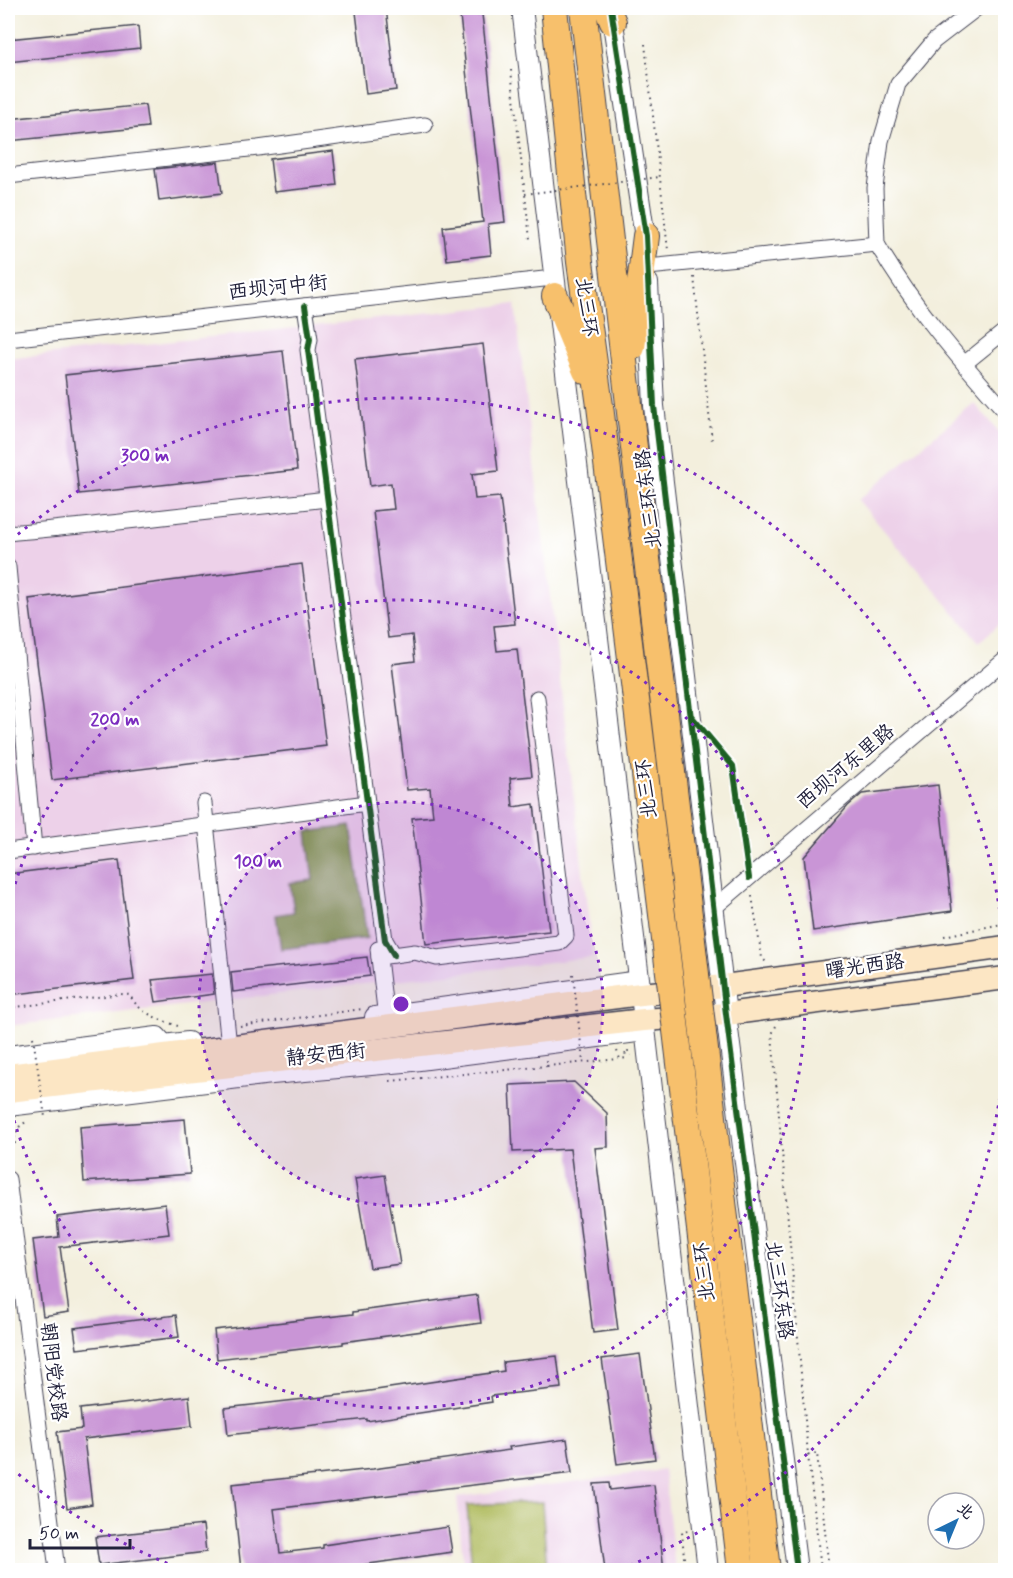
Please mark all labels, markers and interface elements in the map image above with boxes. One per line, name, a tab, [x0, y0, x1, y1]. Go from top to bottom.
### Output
street label: 西坝河中街	[227, 269, 329, 307]
street label: 北三环	[568, 275, 604, 339]
text: 300 m	[121, 444, 169, 468]
street label: 北三环东路	[629, 447, 668, 550]
text: 200 m	[90, 708, 140, 732]
street label: 西坝河东里路	[791, 717, 901, 816]
street label: 北三环	[630, 758, 664, 820]
text: 100 m	[234, 850, 282, 874]
street label: 曙光西路	[824, 948, 907, 986]
centre of rings	[391, 994, 411, 1014]
street label: 静安西街	[285, 1037, 367, 1073]
street label: 北三环东路	[759, 1239, 799, 1342]
street label: 北三环	[688, 1241, 722, 1303]
street label: 朝阳党校路	[34, 1321, 73, 1424]
north arrow	[926, 1491, 986, 1551]
text: 北	[952, 1498, 978, 1524]
scale bar	[30, 1512, 130, 1550]
text: 50 m	[39, 1522, 79, 1546]

